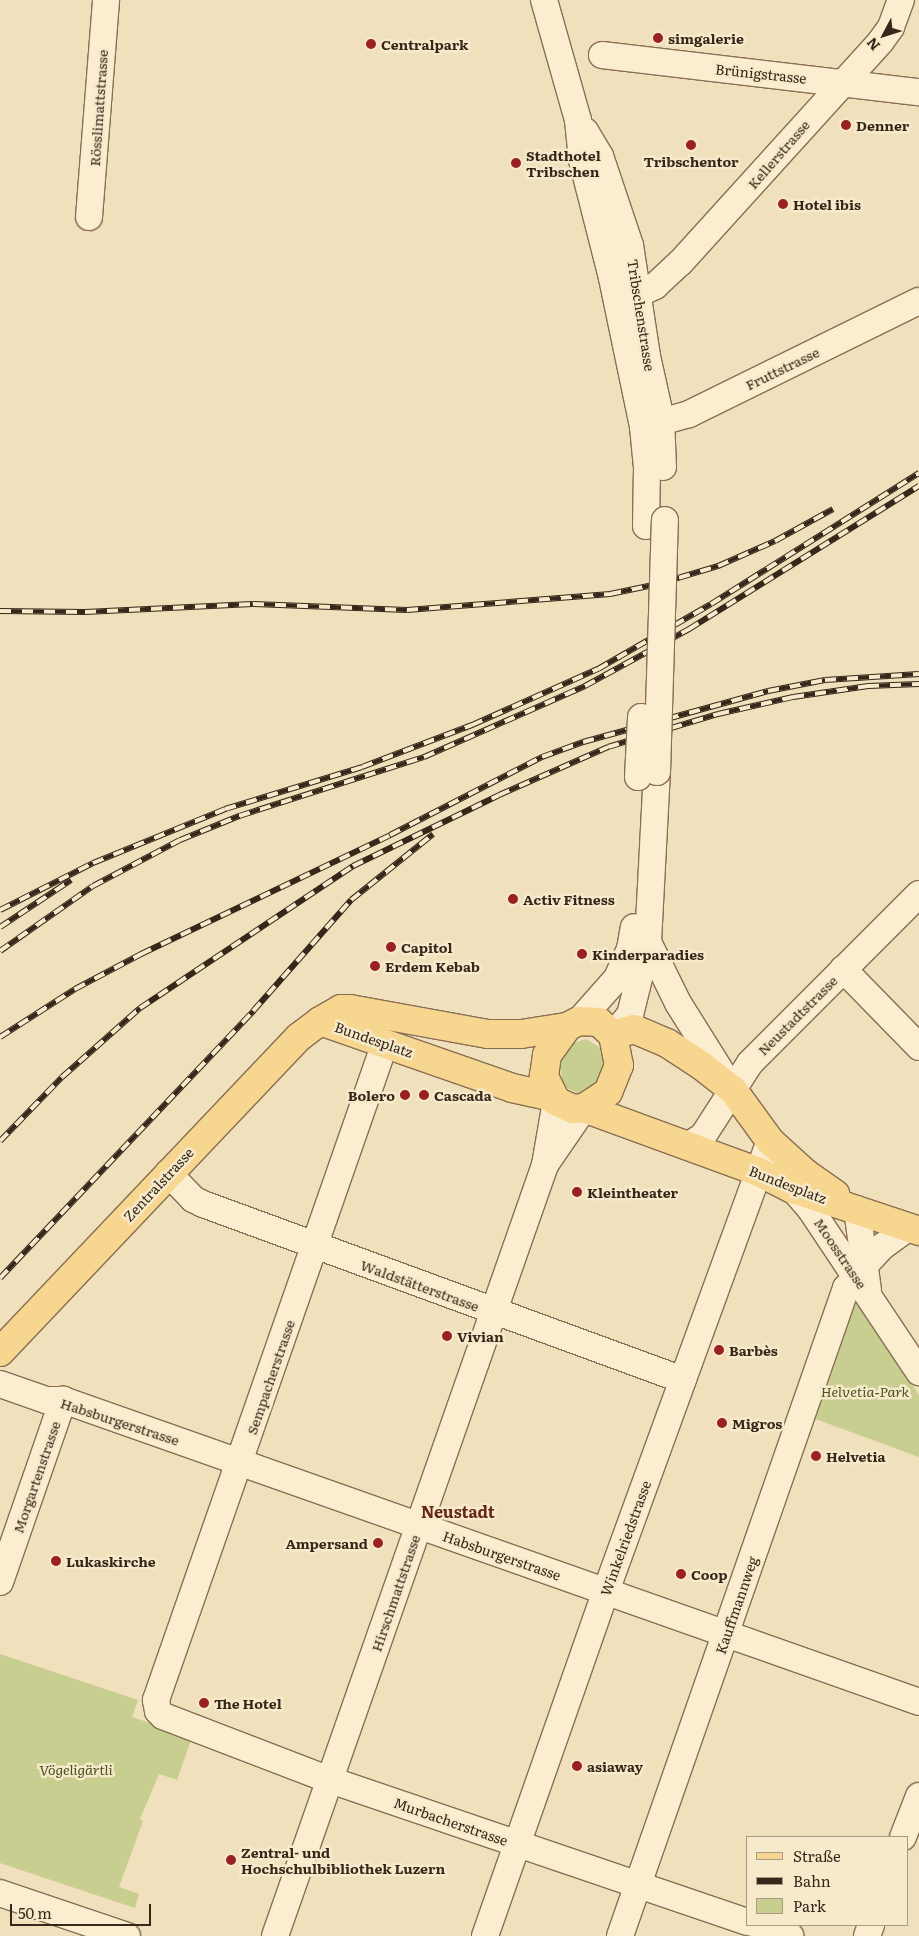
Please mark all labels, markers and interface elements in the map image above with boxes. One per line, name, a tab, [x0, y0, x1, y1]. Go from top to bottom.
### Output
north arrow	[859, 10, 909, 60]
place label: simgalerie	[668, 30, 744, 46]
marker: simgalerie	[652, 32, 664, 44]
text: N	[861, 34, 884, 56]
place label: Centralpark	[381, 36, 468, 52]
marker: Centralpark	[365, 38, 377, 50]
street label: Rösslimattstrasse	[86, 49, 110, 167]
street label: Brünigstrasse	[715, 60, 807, 86]
street label: Kellerstrasse	[744, 116, 812, 192]
place label: Denner	[856, 117, 909, 133]
marker: Denner	[840, 119, 852, 131]
marker: Tribschentor	[685, 139, 697, 151]
place label: Stadthotel Tribschen	[526, 147, 601, 180]
place label: Tribschentor	[643, 153, 739, 169]
marker: Stadthotel Tribschen	[510, 157, 522, 169]
place label: Hotel ibis	[793, 196, 861, 212]
marker: Hotel ibis	[777, 198, 789, 210]
street label: Tribschenstrasse	[625, 258, 659, 372]
street label: Fruttstrasse	[742, 343, 822, 393]
place label: Activ Fitness	[523, 891, 615, 907]
marker: Activ Fitness	[507, 893, 519, 905]
place label: Capitol	[401, 939, 452, 955]
marker: Capitol	[385, 941, 397, 953]
place label: Kinderparadies	[592, 946, 704, 962]
marker: Kinderparadies	[576, 948, 588, 960]
place label: Erdem Kebab	[385, 958, 480, 974]
marker: Erdem Kebab	[369, 960, 381, 972]
street label: Neustadtstrasse	[754, 972, 840, 1058]
street label: Bundesplatz	[333, 1018, 415, 1060]
place label: Bolero	[348, 1087, 395, 1103]
place label: Cascada	[434, 1087, 492, 1103]
marker: Bolero	[399, 1089, 411, 1101]
marker: Cascada	[418, 1089, 430, 1101]
street label: Zentralstrasse	[119, 1144, 197, 1224]
street label: Bundesplatz	[747, 1162, 829, 1206]
place label: Kleintheater	[587, 1184, 678, 1200]
marker: Kleintheater	[571, 1186, 583, 1198]
street label: Moosstrasse	[811, 1214, 871, 1292]
street label: Waldstätterstrasse	[358, 1256, 482, 1314]
street label: Sempacherstrasse	[242, 1317, 298, 1437]
place label: Vivian	[457, 1328, 504, 1344]
marker: Vivian	[441, 1330, 453, 1342]
place label: Barbès	[729, 1342, 778, 1358]
marker: Barbès	[713, 1344, 725, 1356]
park label: Helvetia-Park	[821, 1383, 909, 1399]
street label: Habsburgerstrasse	[58, 1394, 182, 1448]
place label: Migros	[732, 1415, 782, 1431]
marker: Migros	[716, 1417, 728, 1429]
street label: Morgartenstrasse	[9, 1419, 63, 1535]
place label: Helvetia	[826, 1448, 886, 1464]
marker: Helvetia	[810, 1450, 822, 1462]
street label: Winkelriedstrasse	[596, 1478, 654, 1598]
district label: Neustadt	[421, 1501, 495, 1521]
street label: Habsburgerstrasse	[441, 1527, 563, 1583]
street label: Hirschmattstrasse	[367, 1532, 423, 1654]
place label: Ampersand	[285, 1535, 368, 1551]
marker: Ampersand	[372, 1537, 384, 1549]
place label: Lukaskirche	[66, 1553, 156, 1569]
street label: Kauffmannweg	[711, 1554, 761, 1656]
marker: Lukaskirche	[50, 1555, 62, 1567]
place label: Coop	[691, 1566, 727, 1582]
marker: Coop	[675, 1568, 687, 1580]
place label: The Hotel	[214, 1695, 282, 1711]
marker: The Hotel	[198, 1697, 210, 1709]
place label: asiaway	[587, 1758, 643, 1774]
marker: asiaway	[571, 1760, 583, 1772]
park label: Vögeligärtli	[39, 1761, 113, 1777]
street label: Murbacherstrasse	[392, 1794, 510, 1848]
legend	[746, 1836, 909, 1926]
place label: Zentral- und Hochschulbibliothek Luzern	[241, 1844, 445, 1876]
text: Straße	[793, 1844, 841, 1867]
marker: Zentral- und Hochschulbibliothek Luzern	[225, 1854, 237, 1866]
text: Bahn	[793, 1869, 831, 1892]
scale bar	[12, 1894, 154, 1926]
text: Park	[793, 1894, 826, 1917]
text: 50 m	[18, 1901, 52, 1924]

